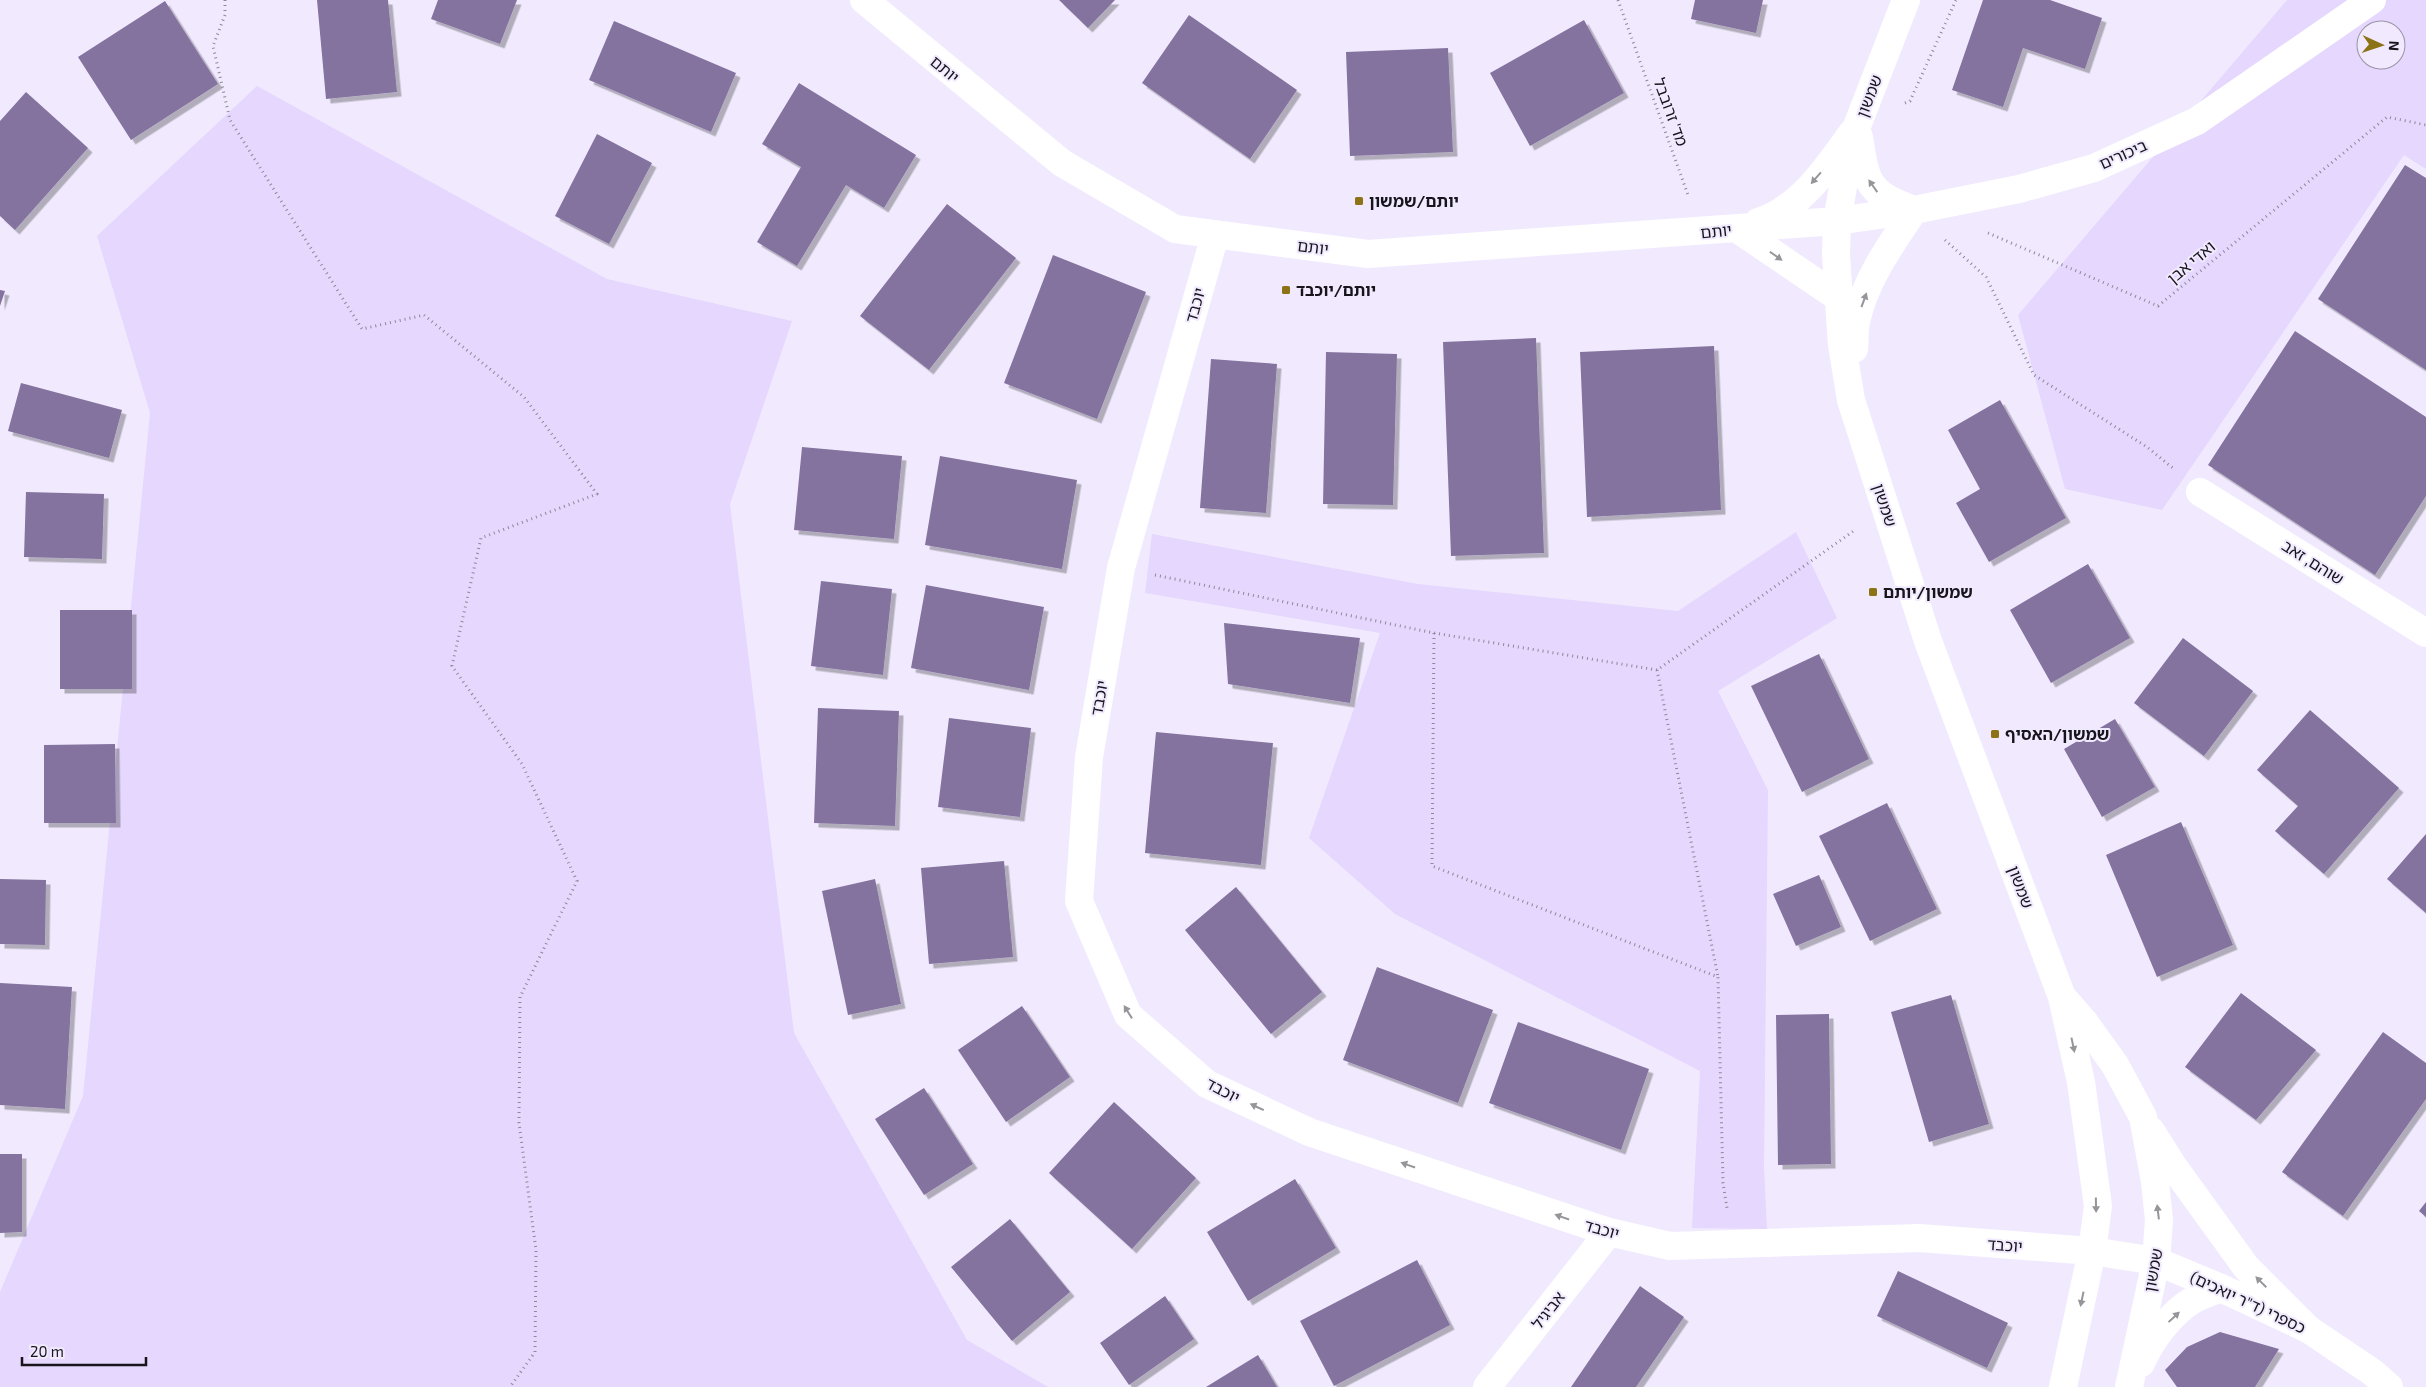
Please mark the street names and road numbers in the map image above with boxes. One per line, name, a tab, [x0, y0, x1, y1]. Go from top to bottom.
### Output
street label: יותם	[927, 51, 963, 86]
street label: שמשון	[1852, 72, 1885, 120]
street label: מד' זרובבל	[1650, 75, 1693, 149]
street label: ביכורים	[2096, 135, 2150, 172]
street label: יותם	[1699, 219, 1733, 242]
street label: יותם	[1296, 235, 1330, 258]
street label: ואדי אבן	[2163, 236, 2218, 287]
street label: יוכבד	[1181, 285, 1209, 324]
street label: שמשון	[1870, 481, 1901, 529]
street label: שוהם, זאב	[2279, 535, 2348, 588]
street label: יוכבד	[1086, 679, 1111, 717]
street label: שמשון	[2005, 863, 2038, 911]
street label: יוכבד	[1203, 1073, 1243, 1106]
street label: יוכבד	[1583, 1215, 1622, 1243]
street label: יוכבד	[1987, 1234, 2023, 1255]
street label: שמשון	[2139, 1247, 2166, 1293]
street label: כספרי (ד"ר יואכים)	[2188, 1267, 2309, 1337]
street label: אביגיל	[1527, 1287, 1568, 1332]

